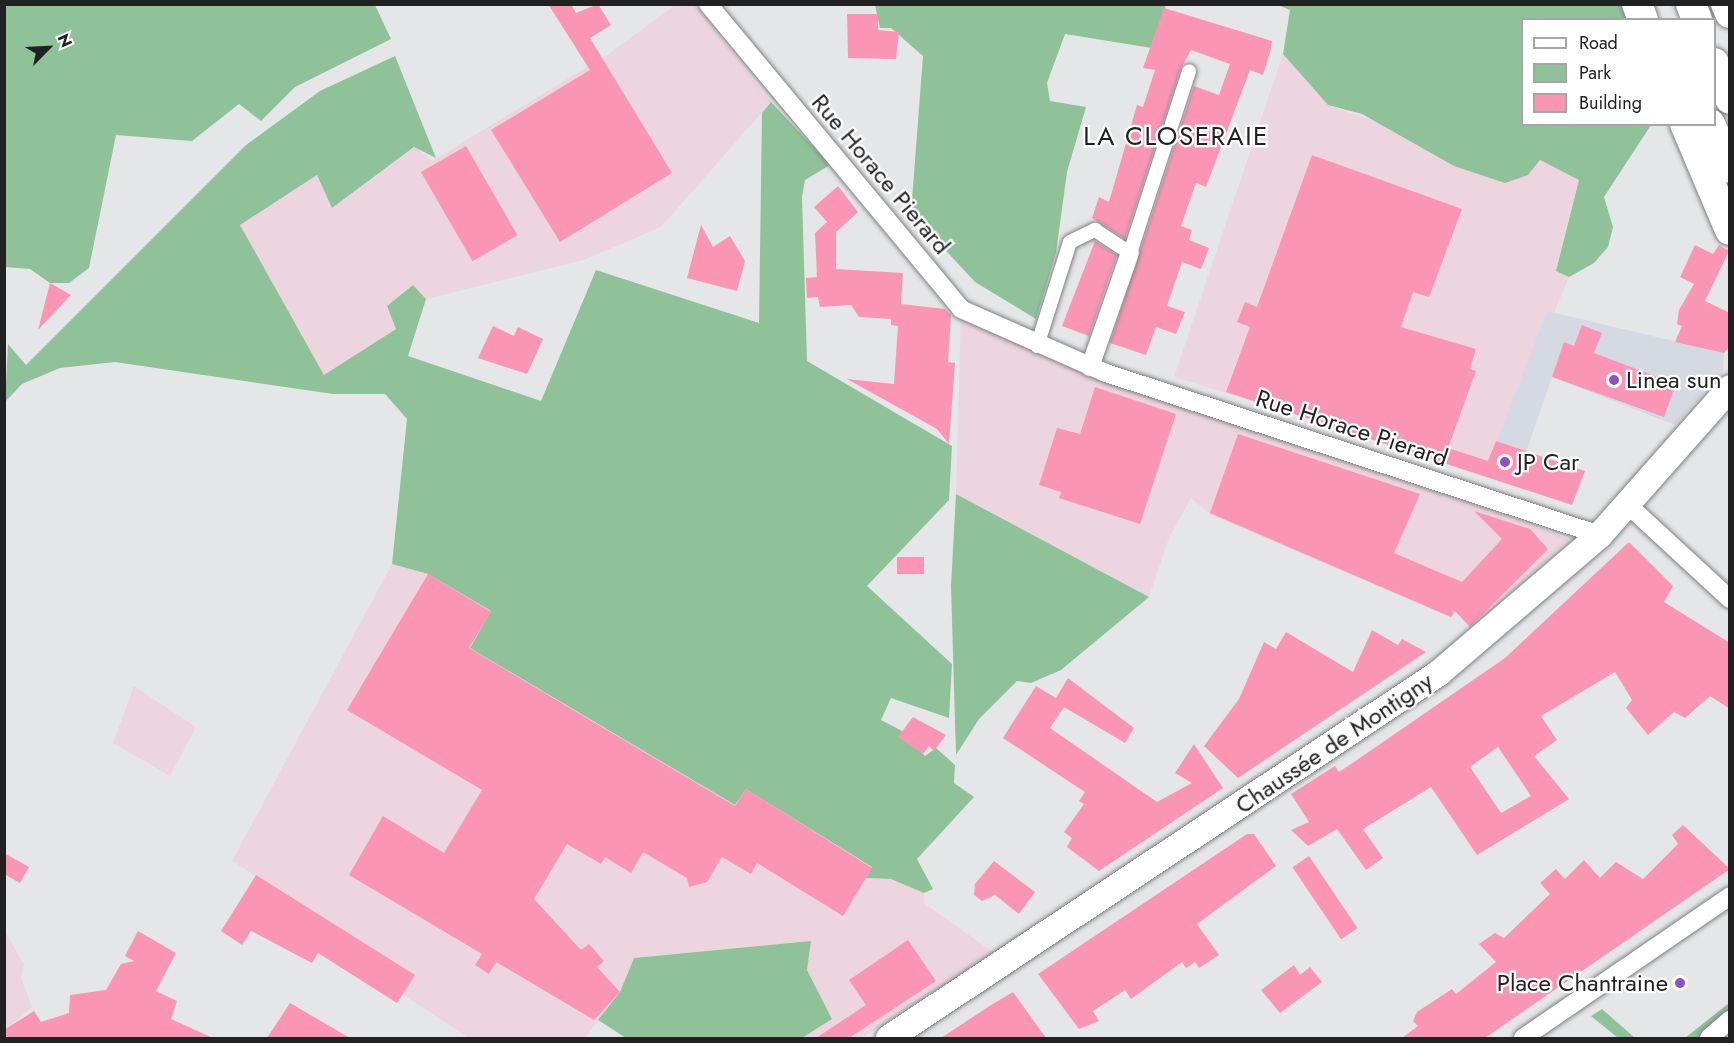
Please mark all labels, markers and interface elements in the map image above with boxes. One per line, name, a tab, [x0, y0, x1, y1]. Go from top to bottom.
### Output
north arrow	[18, 18, 78, 78]
legend	[1521, 18, 1716, 126]
text: N	[52, 30, 78, 51]
text: Road	[1579, 30, 1618, 56]
text: Park	[1579, 60, 1611, 86]
street label: Rue Horace Pierard	[806, 88, 956, 260]
text: Building	[1579, 90, 1642, 116]
district label: LA CLOSERAIE	[1083, 121, 1269, 153]
place label: Linea sun	[1626, 366, 1722, 394]
marker: Linea sun	[1607, 373, 1621, 387]
street label: Rue Horace Pierard	[1252, 383, 1452, 473]
place label: JP Car	[1517, 448, 1579, 476]
marker: JP Car	[1498, 455, 1512, 469]
street label: Chaussée de Montigny	[1230, 666, 1438, 820]
place label: Place Chantraine	[1497, 969, 1668, 997]
marker: Place Chantraine	[1673, 976, 1687, 990]

